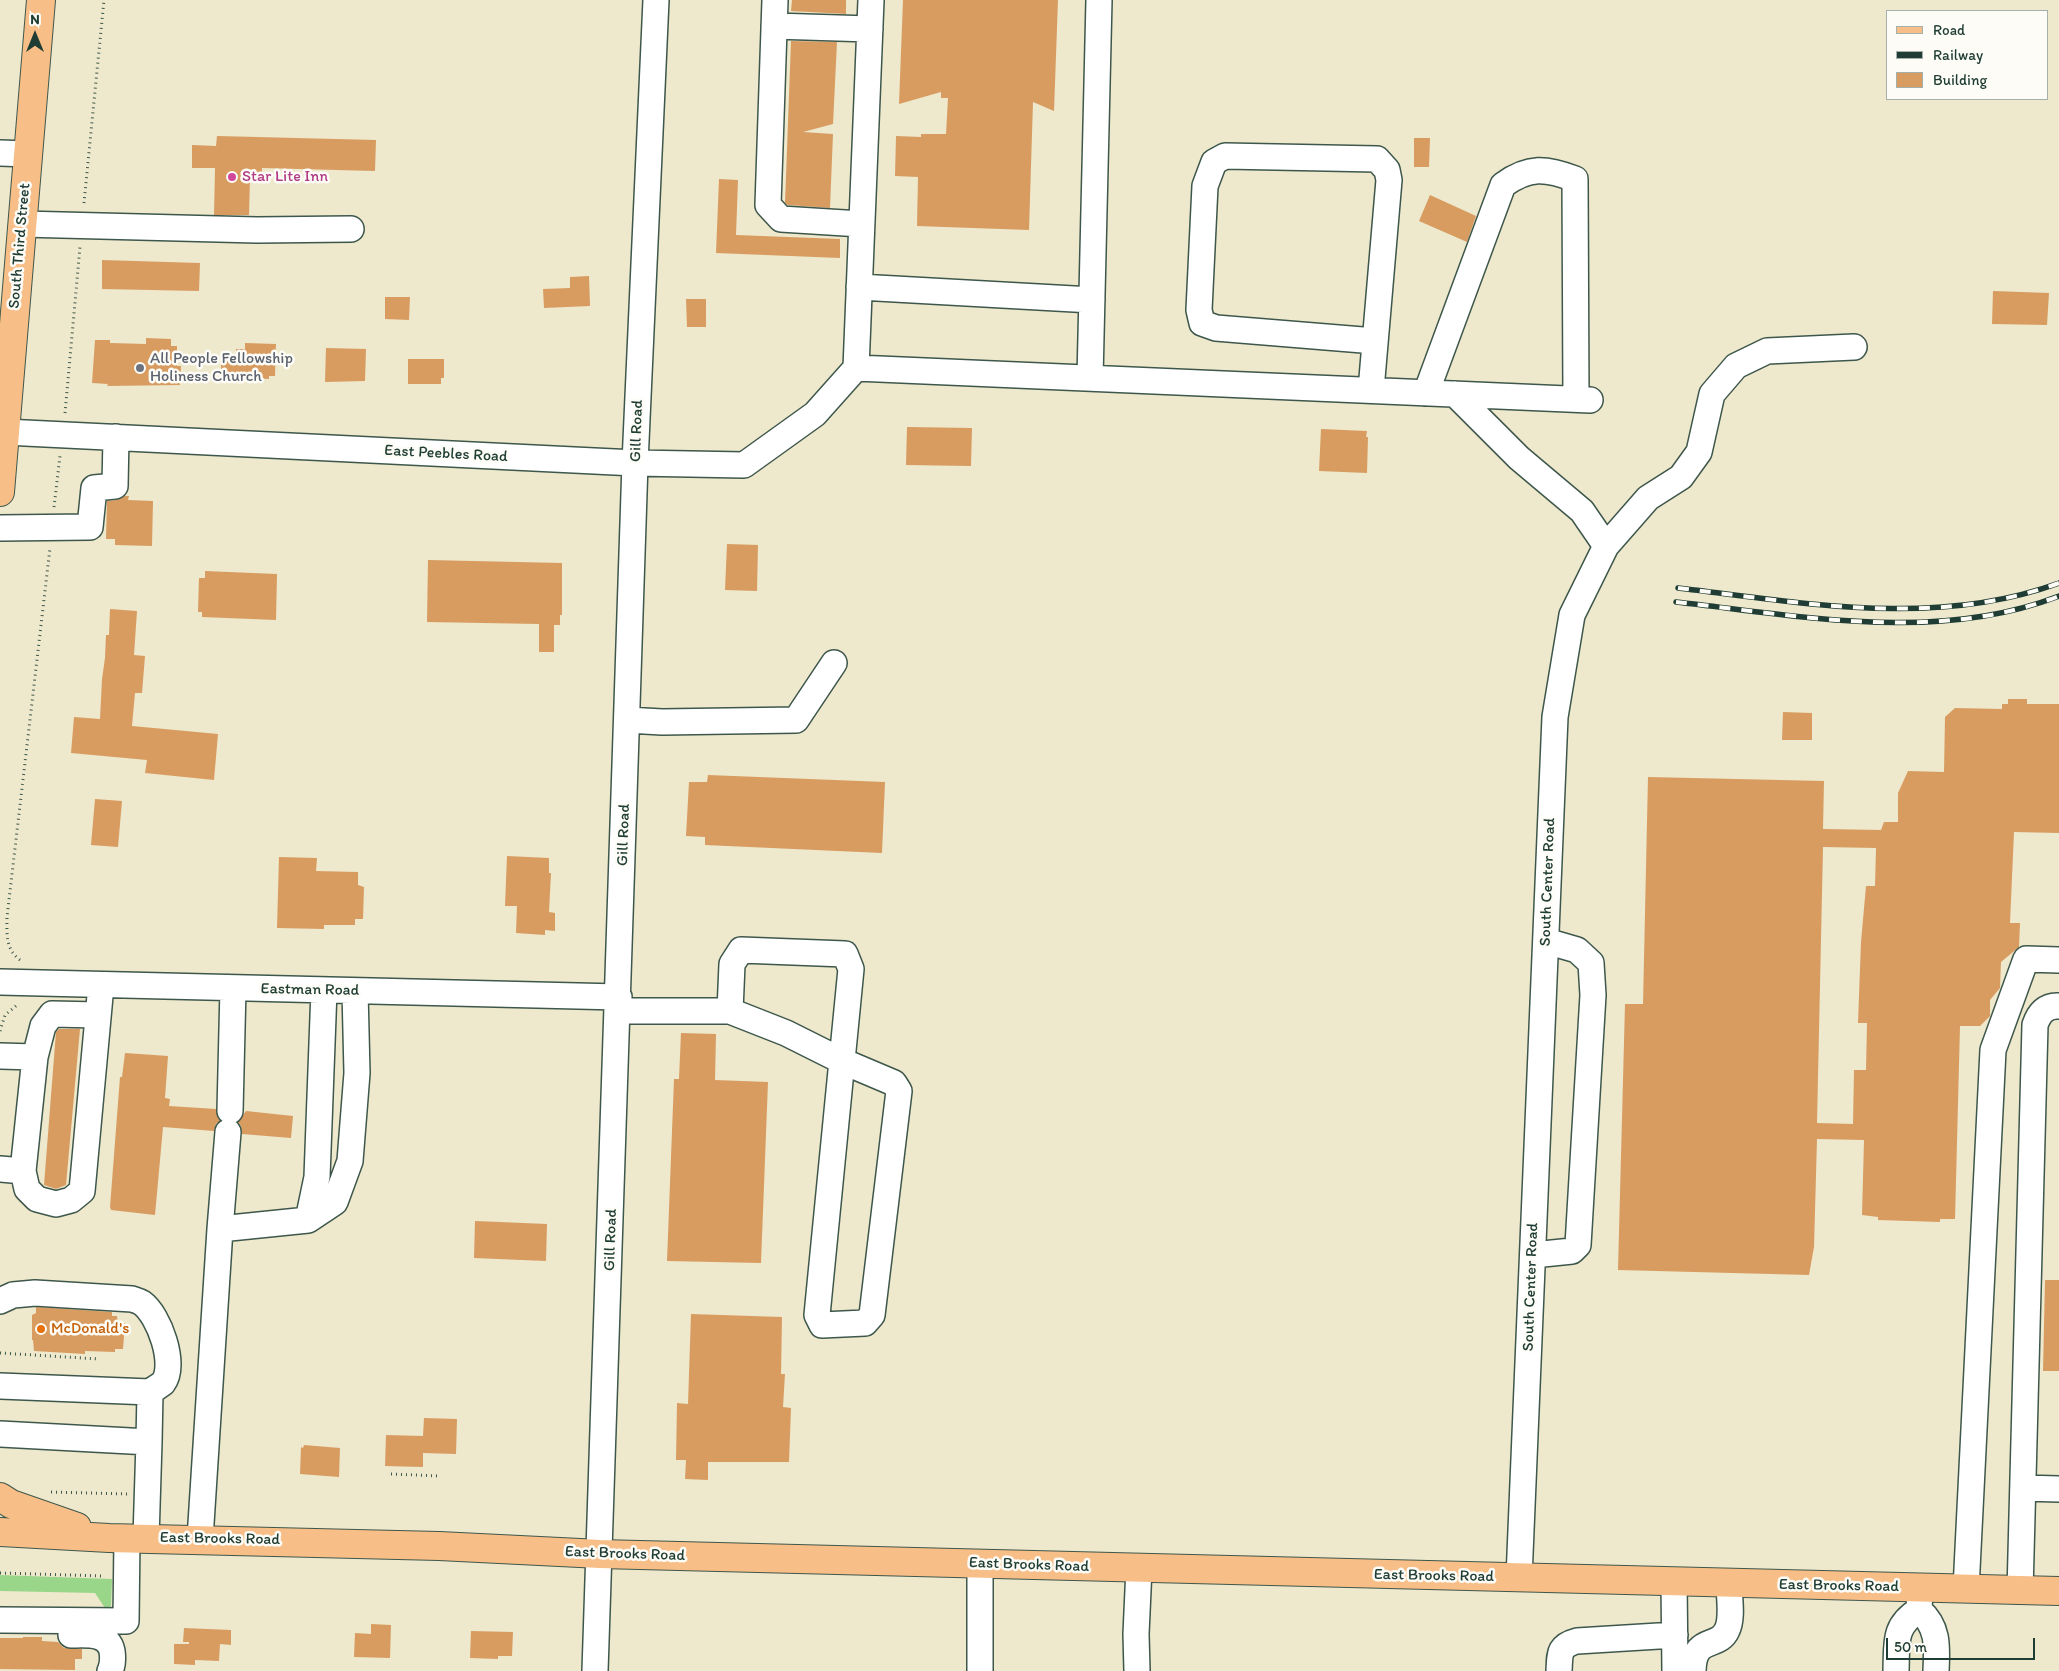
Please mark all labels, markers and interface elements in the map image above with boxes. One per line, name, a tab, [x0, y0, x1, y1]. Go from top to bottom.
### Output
north arrow	[10, 10, 60, 60]
legend	[1886, 10, 2049, 100]
text: N	[30, 11, 40, 28]
text: Road	[1933, 21, 1965, 39]
text: Railway	[1933, 46, 1983, 64]
text: Building	[1933, 71, 1987, 89]
place label: Star Lite Inn	[242, 167, 328, 187]
marker: Star Lite Inn	[226, 171, 238, 183]
street label: South Third Street	[5, 182, 35, 310]
place label: All People Fellowship Holiness Church	[150, 349, 293, 387]
marker: All People Fellowship Holiness Church	[134, 362, 146, 374]
street label: Gill Road	[626, 400, 648, 462]
street label: East Peebles Road	[384, 441, 508, 467]
street label: Gill Road	[613, 804, 635, 866]
street label: South Center Road	[1536, 817, 1560, 947]
street label: Eastman Road	[260, 980, 360, 1000]
street label: Gill Road	[600, 1209, 622, 1271]
street label: South Center Road	[1519, 1222, 1543, 1352]
place label: McDonald's	[51, 1319, 129, 1339]
marker: McDonald's	[35, 1323, 47, 1335]
street label: East Brooks Road	[160, 1528, 280, 1550]
street label: East Brooks Road	[565, 1542, 685, 1566]
street label: East Brooks Road	[969, 1553, 1089, 1577]
street label: East Brooks Road	[1374, 1565, 1494, 1587]
street label: East Brooks Road	[1779, 1575, 1899, 1597]
scale bar	[1889, 1628, 2038, 1660]
text: 50 m	[1894, 1638, 1927, 1656]

